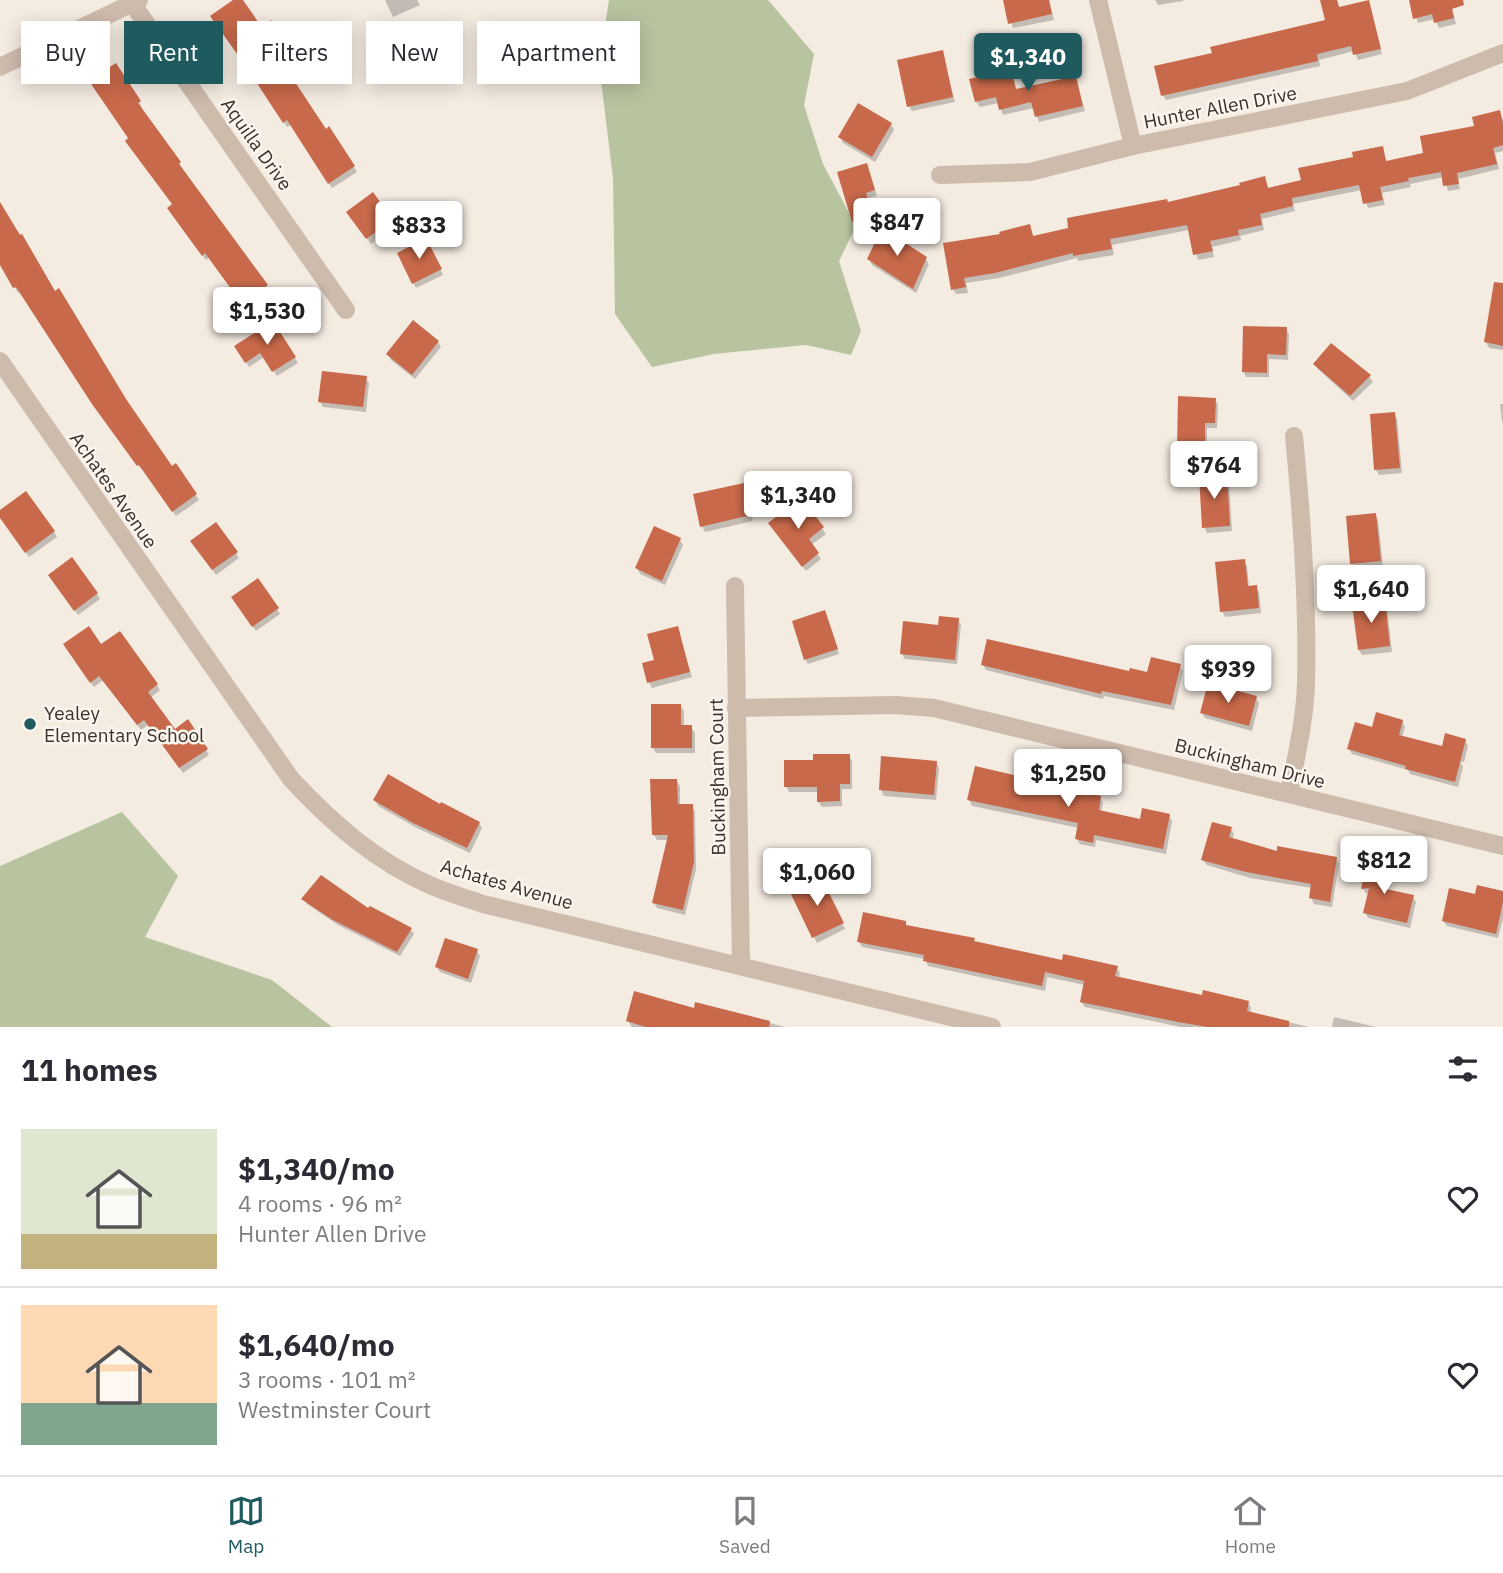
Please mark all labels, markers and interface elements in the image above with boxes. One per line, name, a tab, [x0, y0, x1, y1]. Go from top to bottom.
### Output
chip: Buy	[21, 21, 110, 84]
chip: Rent	[124, 21, 223, 84]
chip: Filters	[237, 21, 352, 84]
chip: New	[366, 21, 463, 84]
chip: Apartment	[477, 21, 640, 84]
pin: $1,340	[971, 34, 1085, 93]
text: $1,340	[990, 41, 1066, 71]
street label: Hunter Allen Drive	[1141, 80, 1299, 134]
street label: Aquilla Drive	[216, 93, 298, 195]
pin: $847	[856, 198, 938, 258]
pin: $833	[378, 202, 460, 261]
text: $847	[869, 206, 925, 236]
text: $833	[391, 209, 447, 239]
pin: $1,530	[210, 288, 324, 347]
text: $1,530	[229, 295, 305, 325]
street label: Achates Avenue	[65, 427, 163, 553]
pin: $764	[1173, 442, 1255, 501]
text: $764	[1186, 449, 1242, 479]
pin: $1,340	[741, 472, 855, 531]
text: $1,340	[760, 479, 836, 509]
pin: $1,640	[1314, 566, 1428, 625]
text: $1,640	[1333, 573, 1409, 603]
pin: $939	[1187, 646, 1269, 705]
text: $939	[1200, 653, 1256, 683]
street label: Buckingham Court	[704, 698, 730, 856]
place label: Yealey Elementary School	[44, 701, 204, 747]
marker: Yealey Elementary School	[22, 716, 38, 732]
street label: Buckingham Drive	[1172, 733, 1328, 793]
pin: $1,250	[1011, 750, 1125, 809]
text: $1,250	[1030, 757, 1106, 787]
pin: $812	[1343, 836, 1425, 896]
text: $812	[1356, 844, 1412, 874]
pin: $1,060	[760, 848, 874, 908]
street label: Achates Avenue	[438, 854, 576, 914]
text: $1,060	[779, 856, 855, 886]
text: 11 homes	[21, 1050, 158, 1089]
icon: filters	[1444, 1050, 1482, 1088]
text: $1,340/mo	[238, 1149, 395, 1188]
icon: home	[77, 1157, 161, 1241]
icon: heart	[1444, 1180, 1482, 1218]
text: 4 rooms · 96 m²	[238, 1188, 402, 1218]
text: Hunter Allen Drive	[238, 1218, 427, 1248]
text: $1,640/mo	[238, 1325, 395, 1364]
icon: home	[77, 1333, 161, 1417]
icon: heart	[1444, 1356, 1482, 1394]
text: 3 rooms · 101 m²	[238, 1364, 416, 1394]
text: Westminster Court	[238, 1394, 431, 1424]
tab: Map	[227, 1492, 265, 1558]
tab: Saved	[719, 1492, 771, 1558]
tab: Home	[1225, 1492, 1276, 1558]

